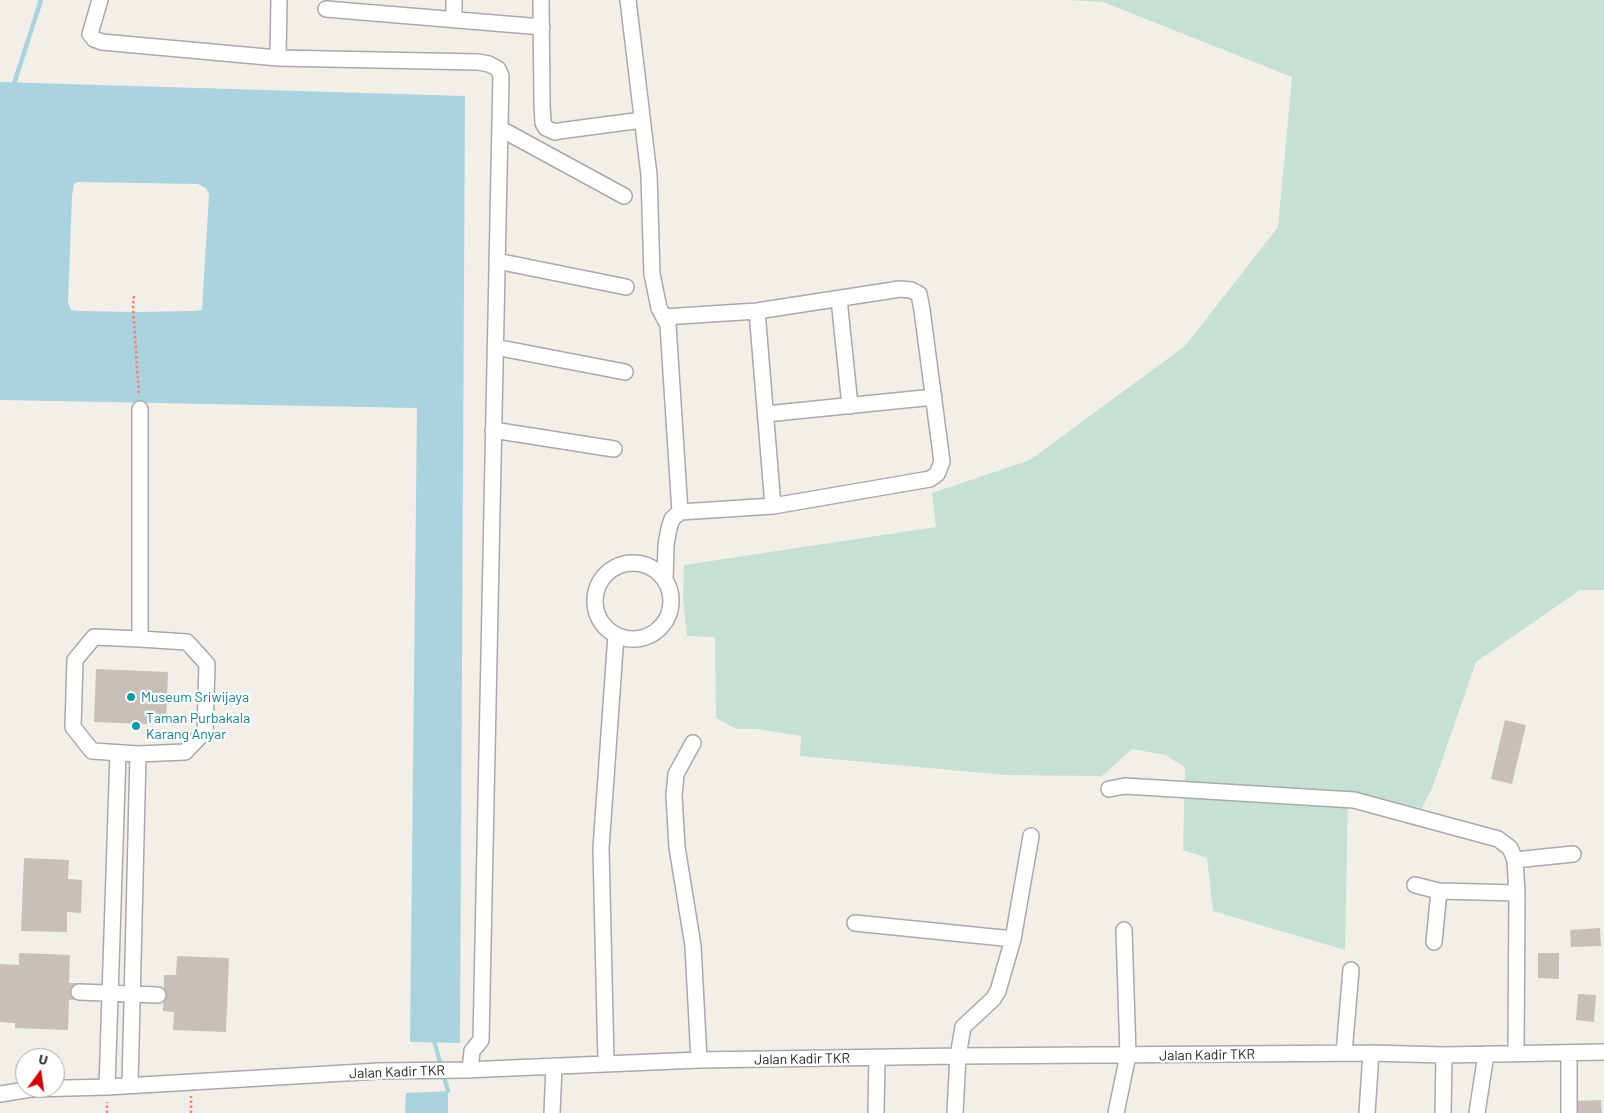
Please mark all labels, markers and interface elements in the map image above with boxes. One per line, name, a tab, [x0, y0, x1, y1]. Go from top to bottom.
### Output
place label: Museum Sriwijaya	[141, 689, 249, 705]
marker: Museum Sriwijaya	[125, 691, 137, 703]
place label: Taman Purbakala Karang Anyar	[146, 710, 250, 742]
marker: Taman Purbakala Karang Anyar	[130, 720, 142, 732]
street label: Jalan Kadir TKR	[1159, 1046, 1255, 1064]
north arrow	[15, 1048, 65, 1098]
text: U	[37, 1050, 50, 1068]
street label: Jalan Kadir TKR	[754, 1050, 850, 1068]
street label: Jalan Kadir TKR	[349, 1062, 445, 1082]

